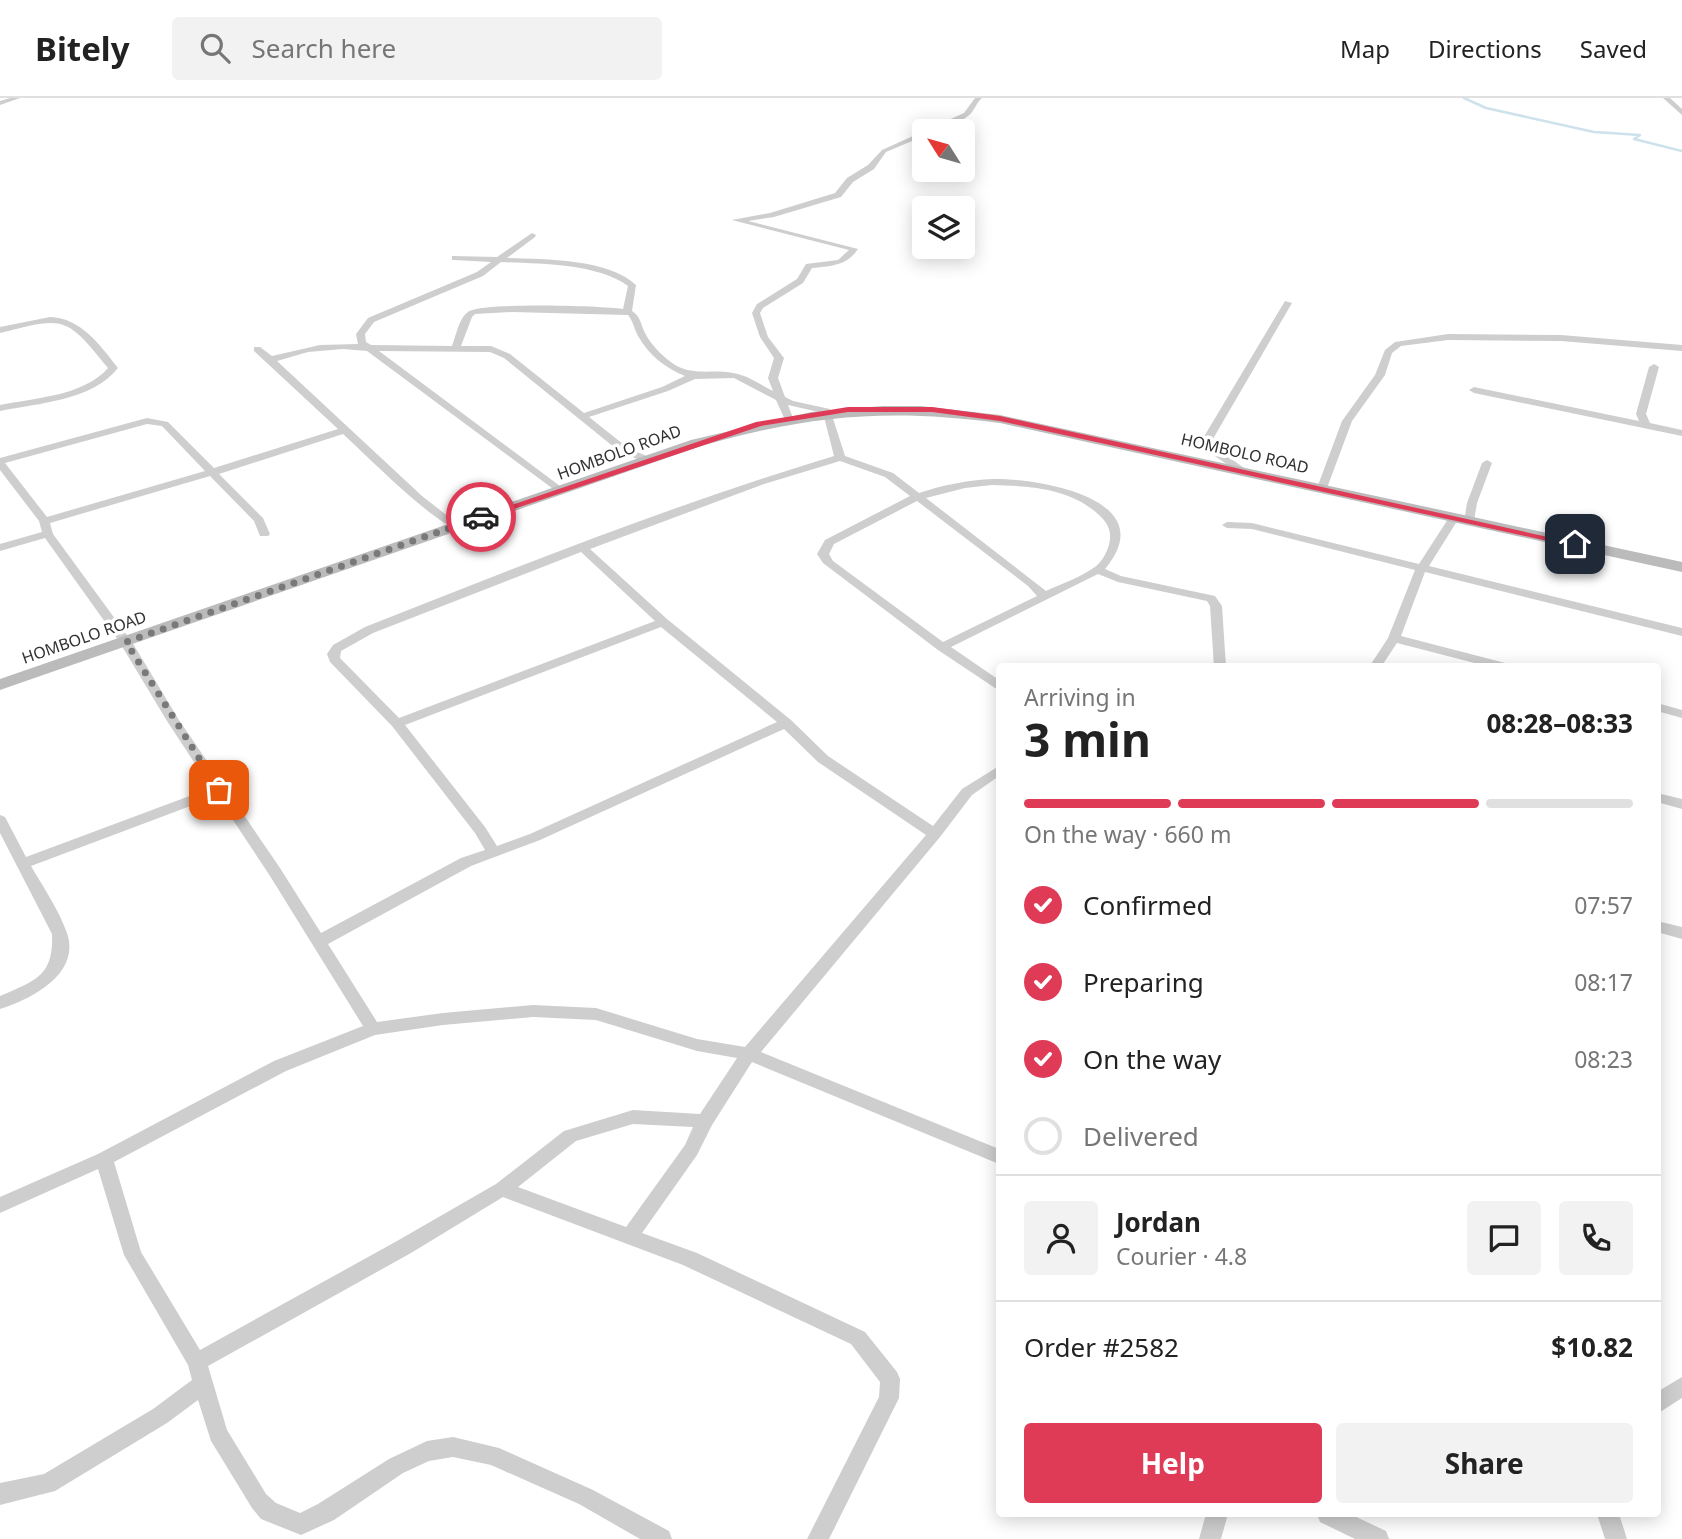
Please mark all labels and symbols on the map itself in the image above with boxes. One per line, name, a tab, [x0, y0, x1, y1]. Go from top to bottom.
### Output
north arrow	[912, 119, 975, 182]
street label: HOMBOLO ROAD	[554, 419, 684, 485]
street label: HOMBOLO ROAD	[1179, 428, 1311, 478]
courier	[446, 482, 516, 552]
pin	[1545, 514, 1605, 574]
street label: HOMBOLO ROAD	[19, 605, 149, 669]
pin	[189, 760, 249, 820]

